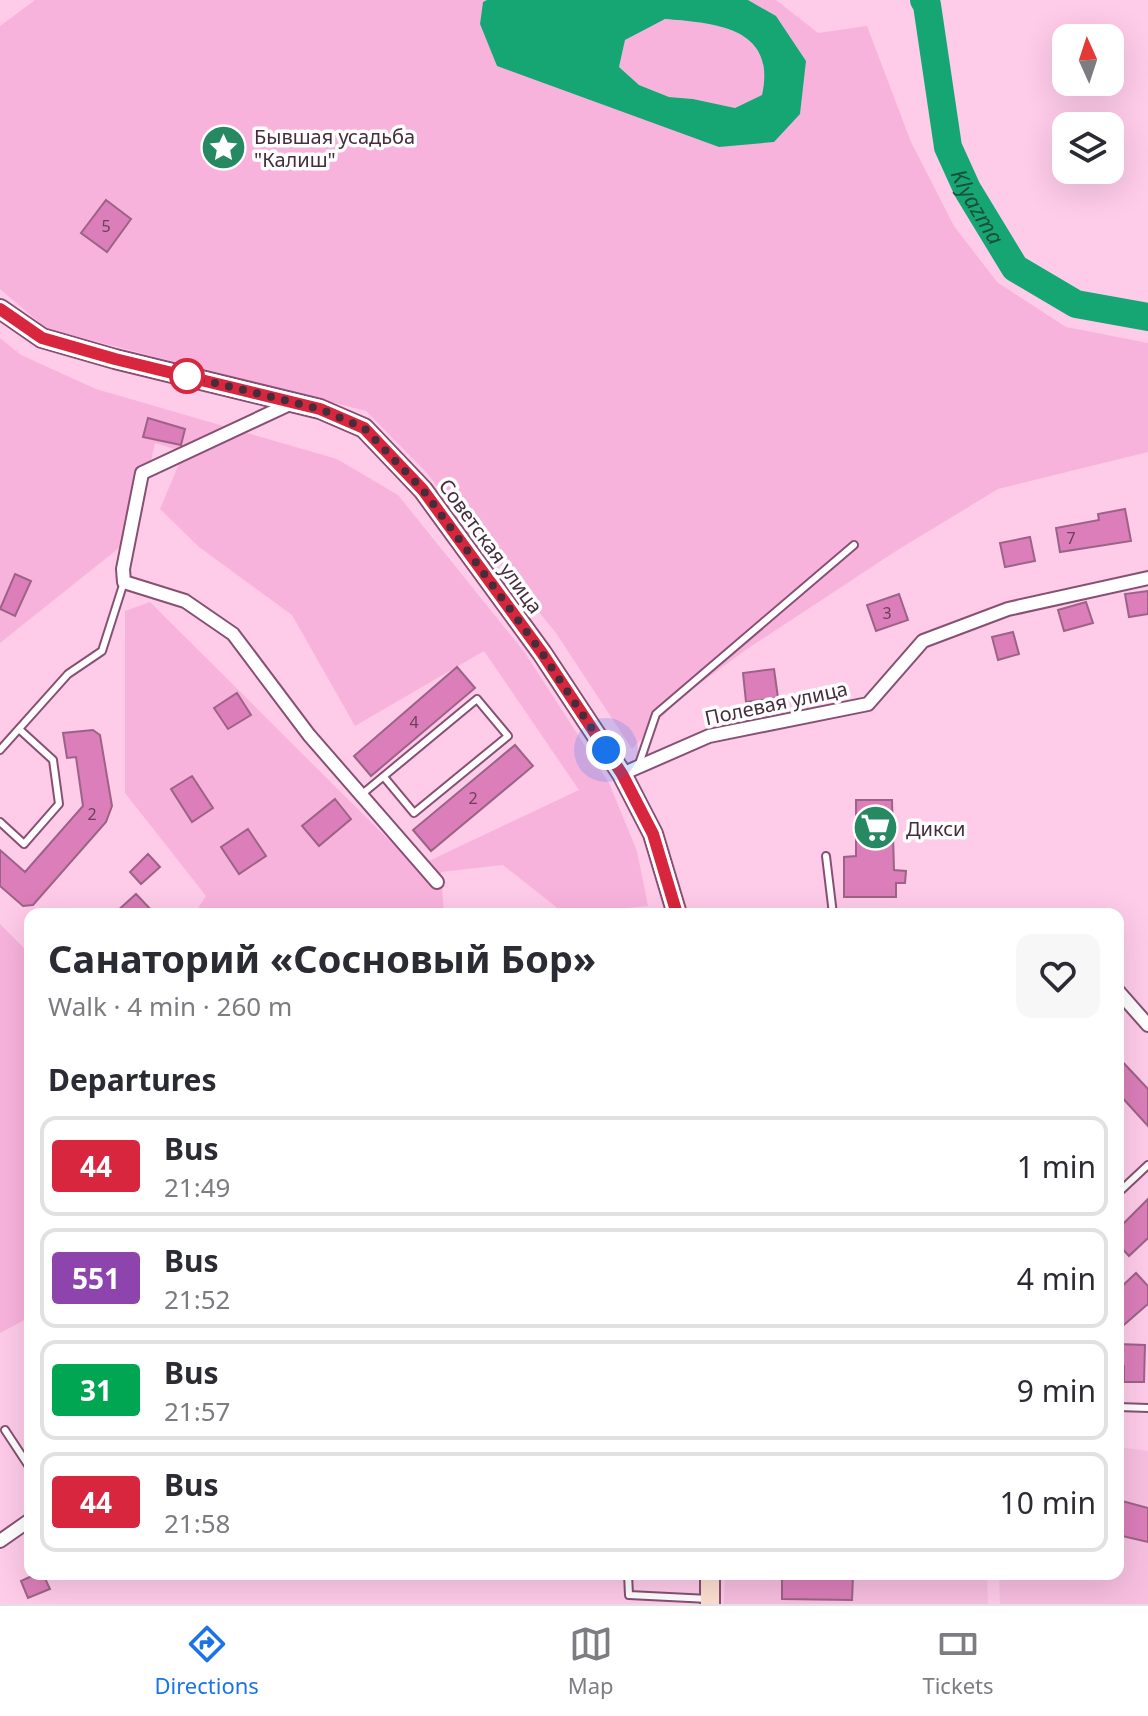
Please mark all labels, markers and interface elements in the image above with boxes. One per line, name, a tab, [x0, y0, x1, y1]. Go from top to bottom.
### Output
north arrow	[1052, 24, 1124, 96]
map controls	[1052, 24, 1124, 184]
button: layers	[1052, 112, 1124, 184]
place label: Бывшая усадьба "Калиш"	[254, 123, 415, 173]
place icon: Бывшая усадьба "Калиш"	[199, 124, 247, 172]
water label: Klyazma	[945, 164, 1012, 250]
house number: 5	[101, 215, 111, 237]
unlabelled marker	[170, 359, 204, 393]
street label: Советская улица	[433, 473, 549, 619]
house number: 7	[1066, 527, 1076, 549]
house number: 3	[882, 602, 892, 624]
street label: Полевая улица	[702, 675, 850, 731]
house number: 4	[409, 711, 419, 733]
your location	[586, 730, 626, 770]
house number: 2	[468, 787, 478, 809]
house number: 2	[87, 803, 97, 825]
supermarket icon: Дикси	[851, 804, 899, 852]
place label: Дикси	[906, 815, 966, 842]
text: Санаторий «Сосновый Бор»	[48, 932, 596, 984]
button: heart	[1016, 934, 1100, 1018]
text: Walk · 4 min · 260 m	[48, 988, 292, 1024]
text: Departures	[48, 1059, 217, 1100]
text: Bus	[164, 1128, 219, 1169]
text: 1 min	[1017, 1146, 1096, 1187]
text: 44	[80, 1147, 112, 1185]
text: 21:49	[164, 1169, 230, 1205]
text: Bus	[164, 1240, 219, 1281]
text: 4 min	[1017, 1258, 1096, 1299]
text: 551	[72, 1259, 120, 1297]
text: 21:52	[164, 1281, 230, 1317]
text: Bus	[164, 1352, 219, 1393]
text: 9 min	[1017, 1370, 1096, 1411]
text: 31	[80, 1371, 112, 1409]
text: 21:57	[164, 1393, 230, 1429]
text: Bus	[164, 1464, 219, 1505]
text: 10 min	[1000, 1482, 1096, 1523]
text: 44	[80, 1483, 112, 1521]
text: 21:58	[164, 1505, 230, 1541]
tab: Directions	[154, 1622, 259, 1700]
tab: Map	[568, 1622, 614, 1700]
tab: Tickets	[922, 1622, 994, 1700]

